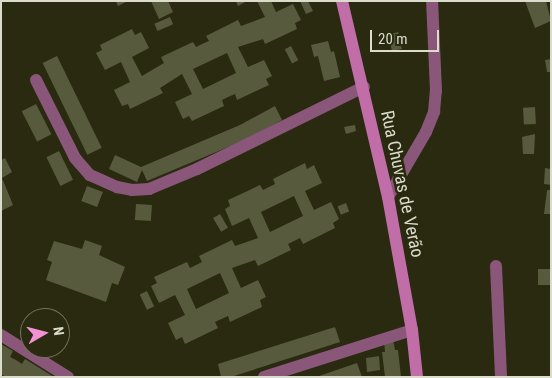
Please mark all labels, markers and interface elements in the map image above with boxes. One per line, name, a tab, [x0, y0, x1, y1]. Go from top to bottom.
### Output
scale bar	[372, 20, 441, 52]
text: 20 m	[378, 30, 408, 48]
street label: Rua Chuvas de Verão	[376, 109, 428, 259]
north arrow	[20, 308, 70, 358]
text: N	[50, 326, 67, 336]

